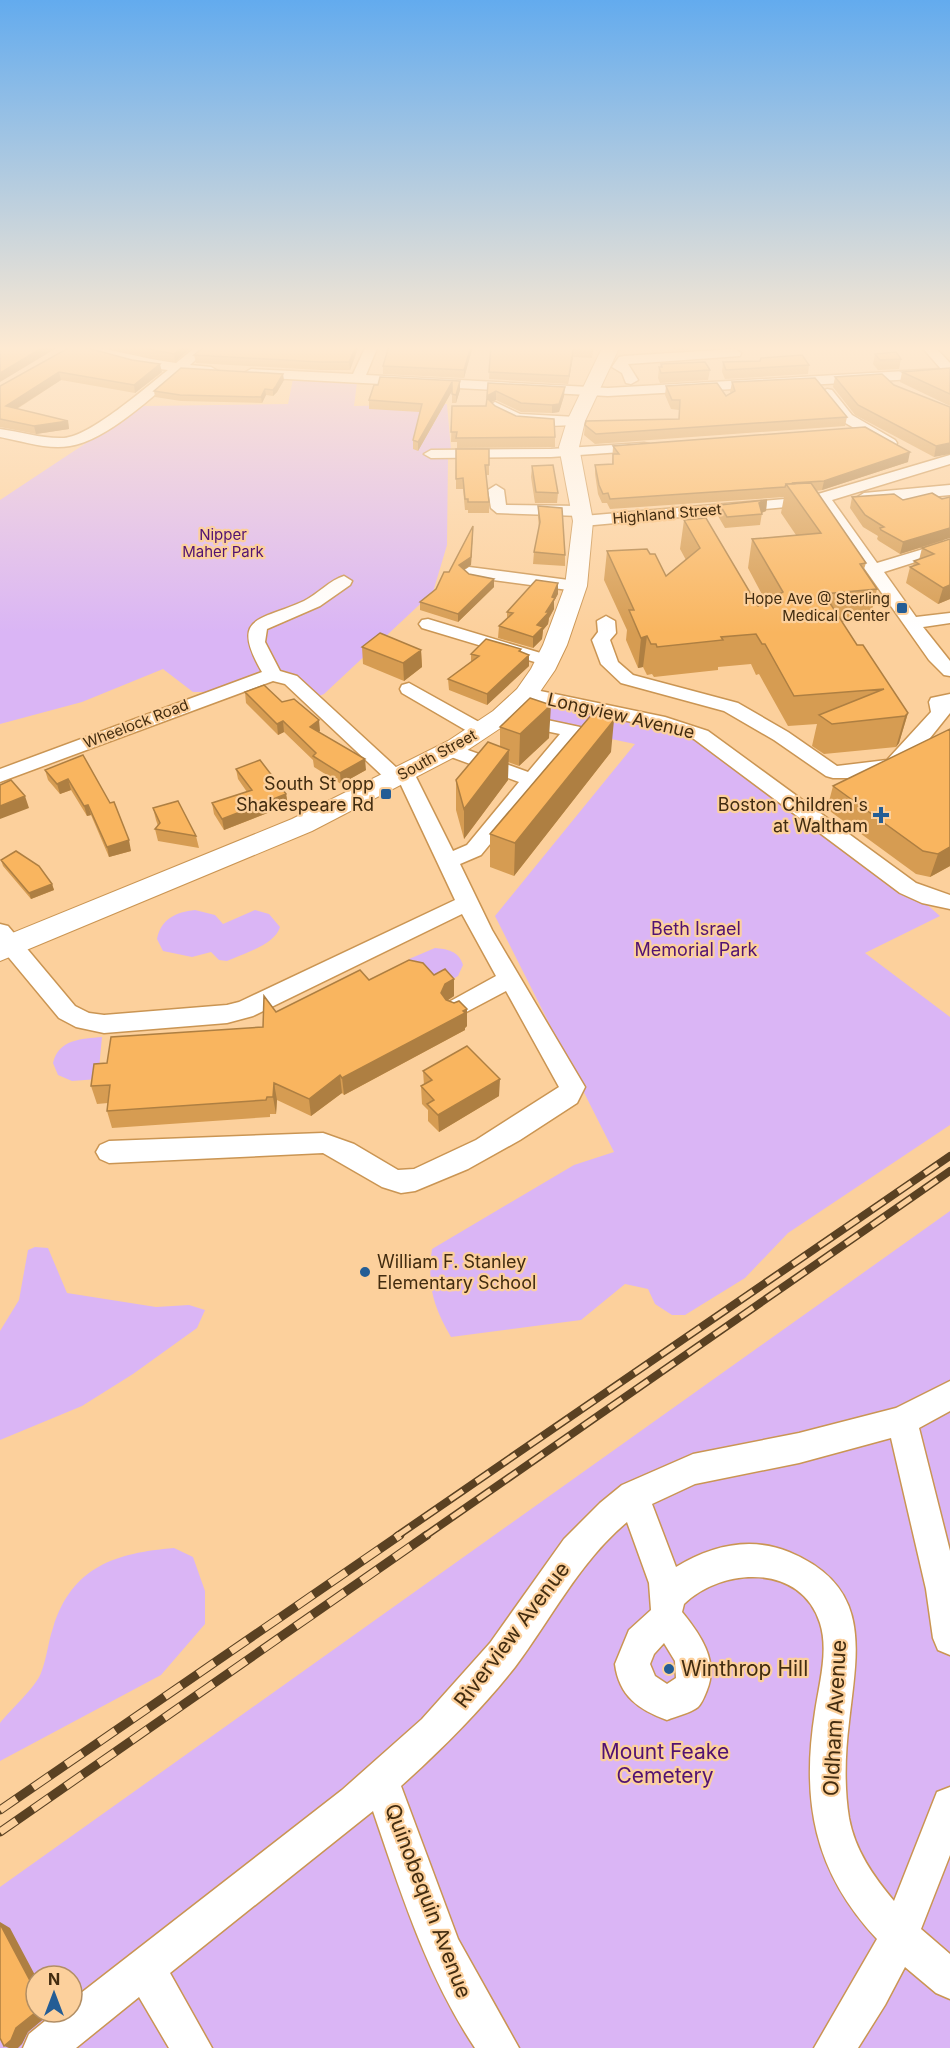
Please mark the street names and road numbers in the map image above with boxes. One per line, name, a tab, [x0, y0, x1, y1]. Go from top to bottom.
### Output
street label: Highland Street	[612, 499, 722, 528]
street label: Longview Avenue	[546, 688, 697, 743]
street label: Wheelock Road	[81, 695, 191, 752]
street label: South Street	[394, 725, 480, 784]
street label: Riverview Avenue	[449, 1557, 575, 1713]
street label: Oldham Avenue	[818, 1639, 851, 1797]
street label: Quinobequin Avenue	[380, 1800, 477, 2002]

